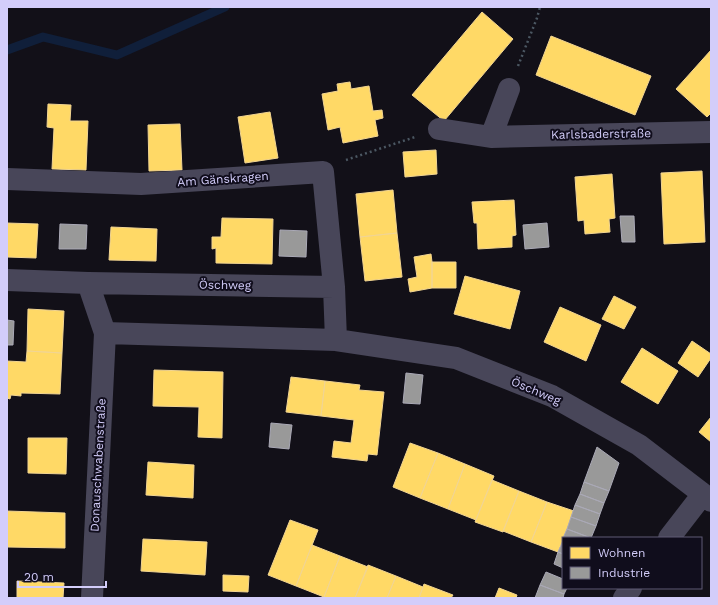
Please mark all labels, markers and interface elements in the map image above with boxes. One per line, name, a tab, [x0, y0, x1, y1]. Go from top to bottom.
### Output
street label: Karlsbaderstraße	[551, 126, 651, 142]
street label: Am Gänskragen	[177, 169, 269, 189]
street label: Öschweg	[199, 278, 252, 292]
street label: Öschweg	[509, 374, 563, 408]
street label: Donauschwabenstraße	[88, 398, 108, 532]
legend	[562, 537, 702, 589]
text: Wohnen	[598, 546, 646, 560]
scale bar	[18, 563, 106, 589]
text: Industrie	[598, 566, 650, 580]
text: 20 m	[24, 570, 54, 584]

